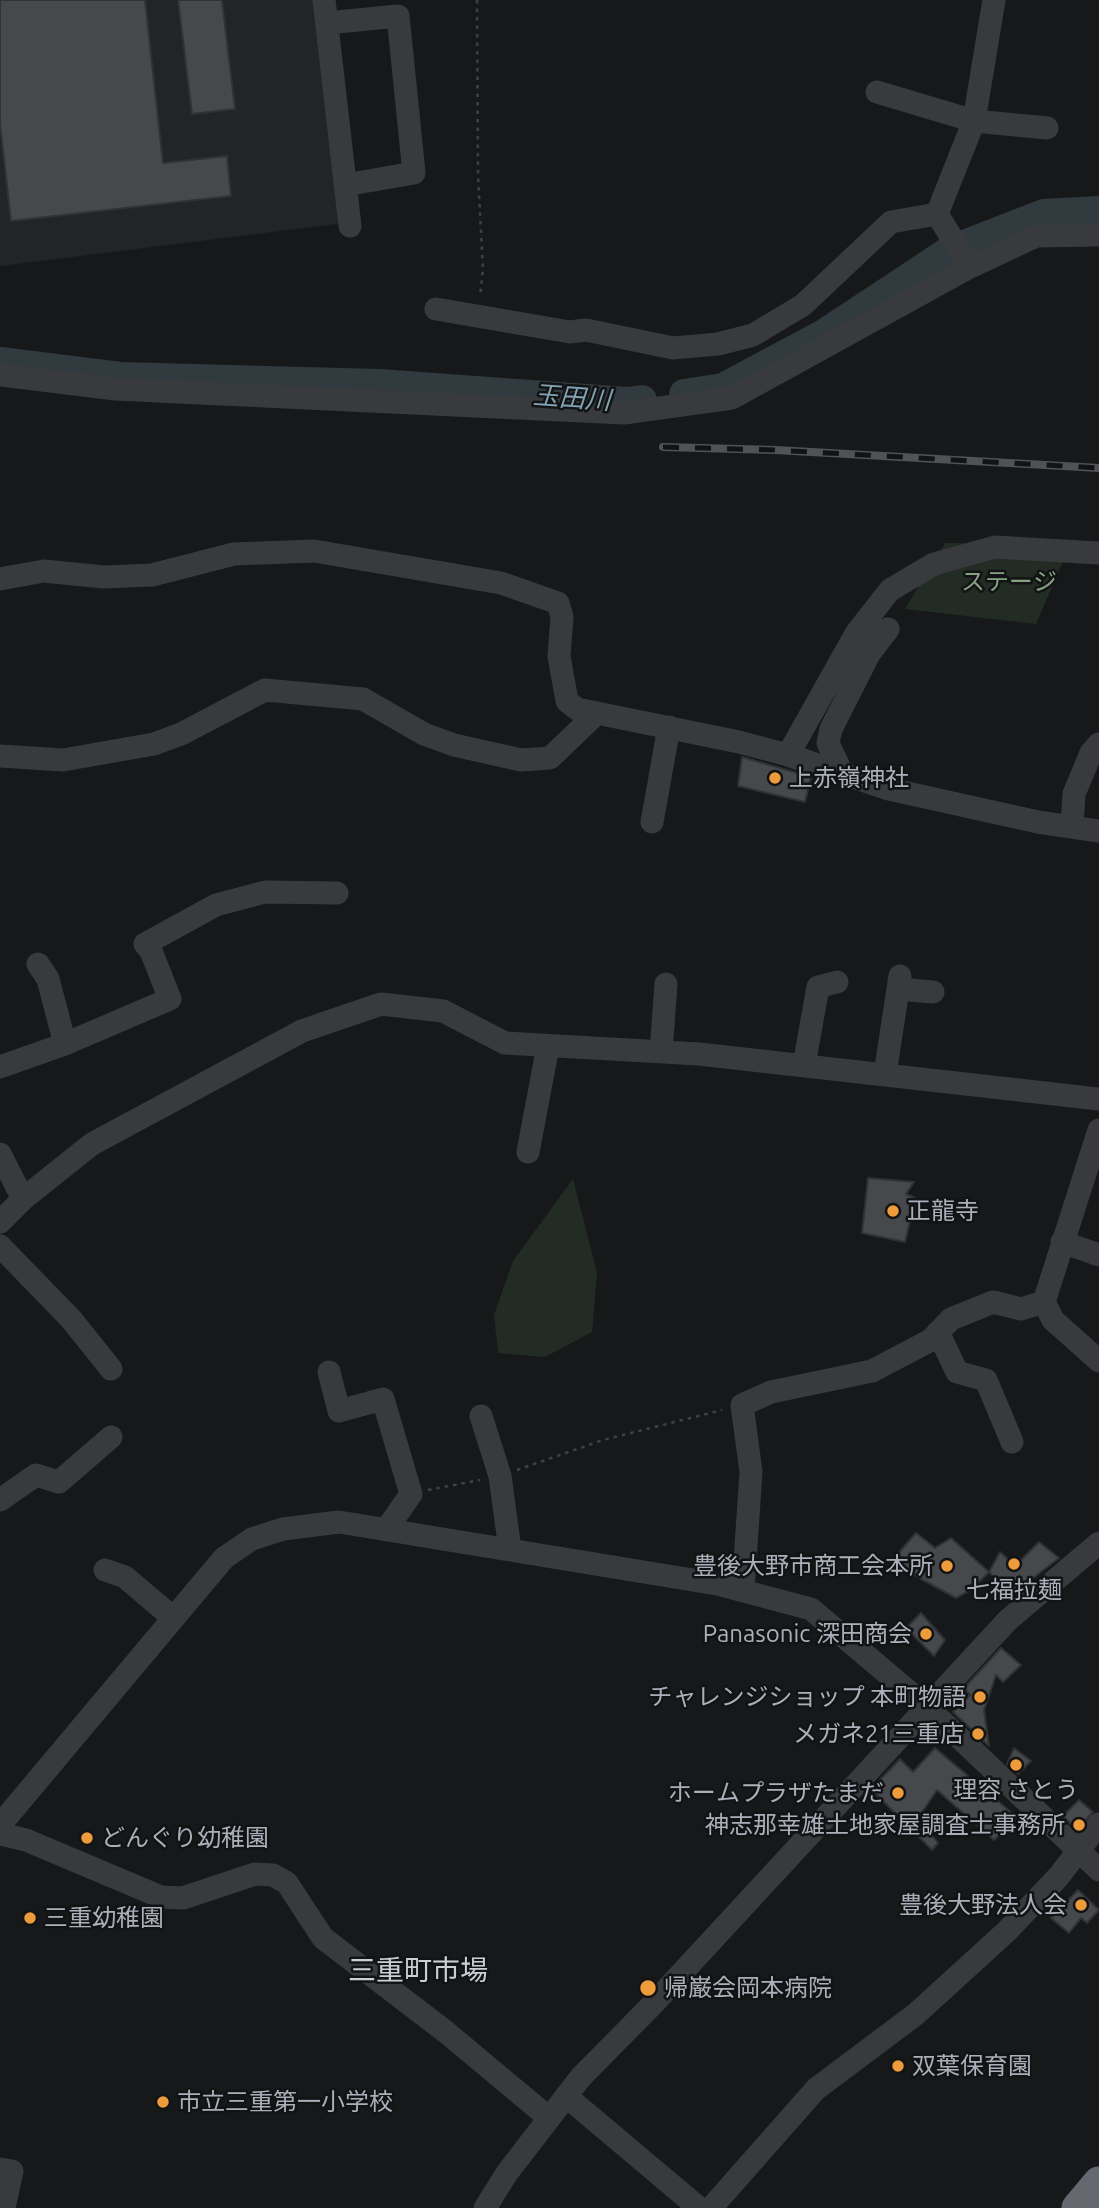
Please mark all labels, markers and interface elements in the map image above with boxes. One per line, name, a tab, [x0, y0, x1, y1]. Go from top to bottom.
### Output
water label: 玉田川	[532, 380, 612, 416]
park label: ステージ	[961, 568, 1057, 596]
place label: 上赤嶺神社	[789, 764, 909, 792]
marker: 上赤嶺神社	[767, 770, 783, 786]
place label: 正龍寺	[907, 1197, 979, 1225]
marker: 正龍寺	[885, 1203, 901, 1219]
place label: 豊後大野市商工会本所	[693, 1552, 933, 1580]
marker: 七福拉麺	[1006, 1556, 1022, 1572]
marker: 豊後大野市商工会本所	[939, 1558, 955, 1574]
place label: 七福拉麺	[966, 1576, 1062, 1604]
place label: Panasonic 深田商会	[703, 1620, 912, 1648]
marker: Panasonic 深田商会	[918, 1626, 934, 1642]
place label: チャレンジショップ 本町物語	[649, 1683, 966, 1711]
marker: チャレンジショップ 本町物語	[972, 1689, 988, 1705]
place label: メガネ21三重店	[793, 1720, 964, 1748]
marker: メガネ21三重店	[970, 1726, 986, 1742]
marker: 理容 さとう	[1008, 1757, 1024, 1773]
place label: 理容 さとう	[953, 1776, 1079, 1804]
place label: ホームプラザたまだ	[668, 1779, 884, 1807]
marker: ホームプラザたまだ	[890, 1785, 906, 1801]
place label: 神志那幸雄土地家屋調査士事務所	[705, 1811, 1065, 1839]
marker: 神志那幸雄土地家屋調査士事務所	[1071, 1817, 1087, 1833]
place label: どんぐり幼稚園	[101, 1824, 269, 1852]
marker: どんぐり幼稚園	[79, 1830, 95, 1846]
place label: 豊後大野法人会	[899, 1891, 1067, 1919]
marker: 豊後大野法人会	[1073, 1897, 1089, 1913]
place label: 三重幼稚園	[44, 1904, 164, 1932]
marker: 三重幼稚園	[22, 1910, 38, 1926]
district label: 三重町市場	[348, 1954, 488, 1988]
place label: 帰巌会岡本病院	[664, 1974, 832, 2002]
marker: 帰巌会岡本病院	[638, 1978, 658, 1998]
place label: 双葉保育園	[912, 2052, 1032, 2080]
marker: 双葉保育園	[890, 2058, 906, 2074]
place label: 市立三重第一小学校	[177, 2088, 393, 2116]
marker: 市立三重第一小学校	[155, 2094, 171, 2110]

